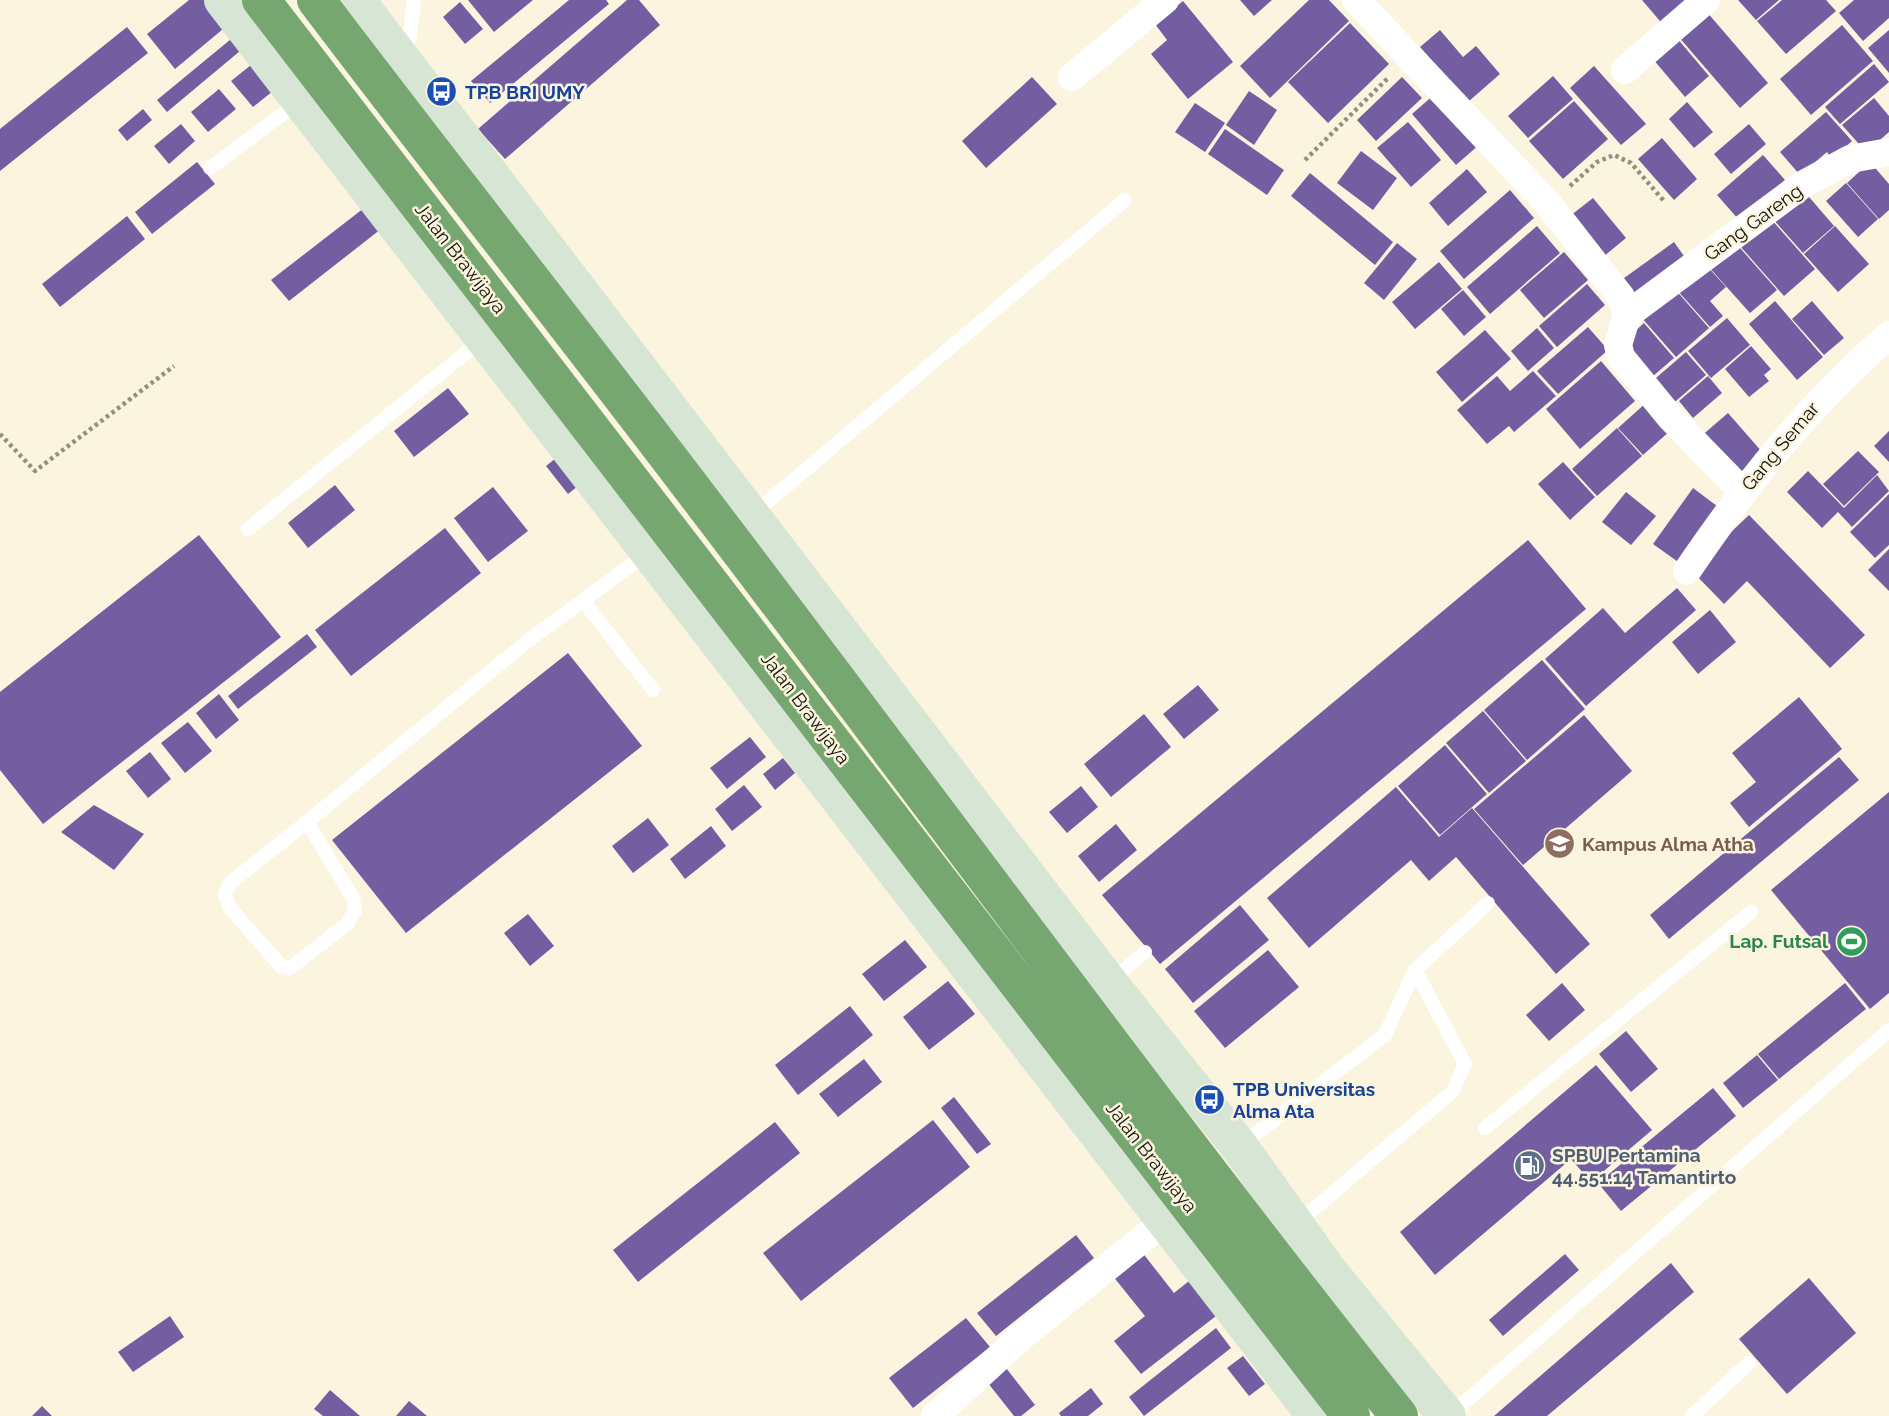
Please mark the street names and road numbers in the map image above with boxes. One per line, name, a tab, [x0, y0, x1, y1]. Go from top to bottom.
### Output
street label: Gang Gareng	[1700, 179, 1806, 265]
street label: Jalan Brawijaya	[411, 198, 511, 318]
street label: Gang Semar	[1737, 397, 1824, 495]
street label: Jalan Brawijaya	[757, 648, 855, 768]
street label: Jalan Brawijaya	[1102, 1097, 1202, 1217]

